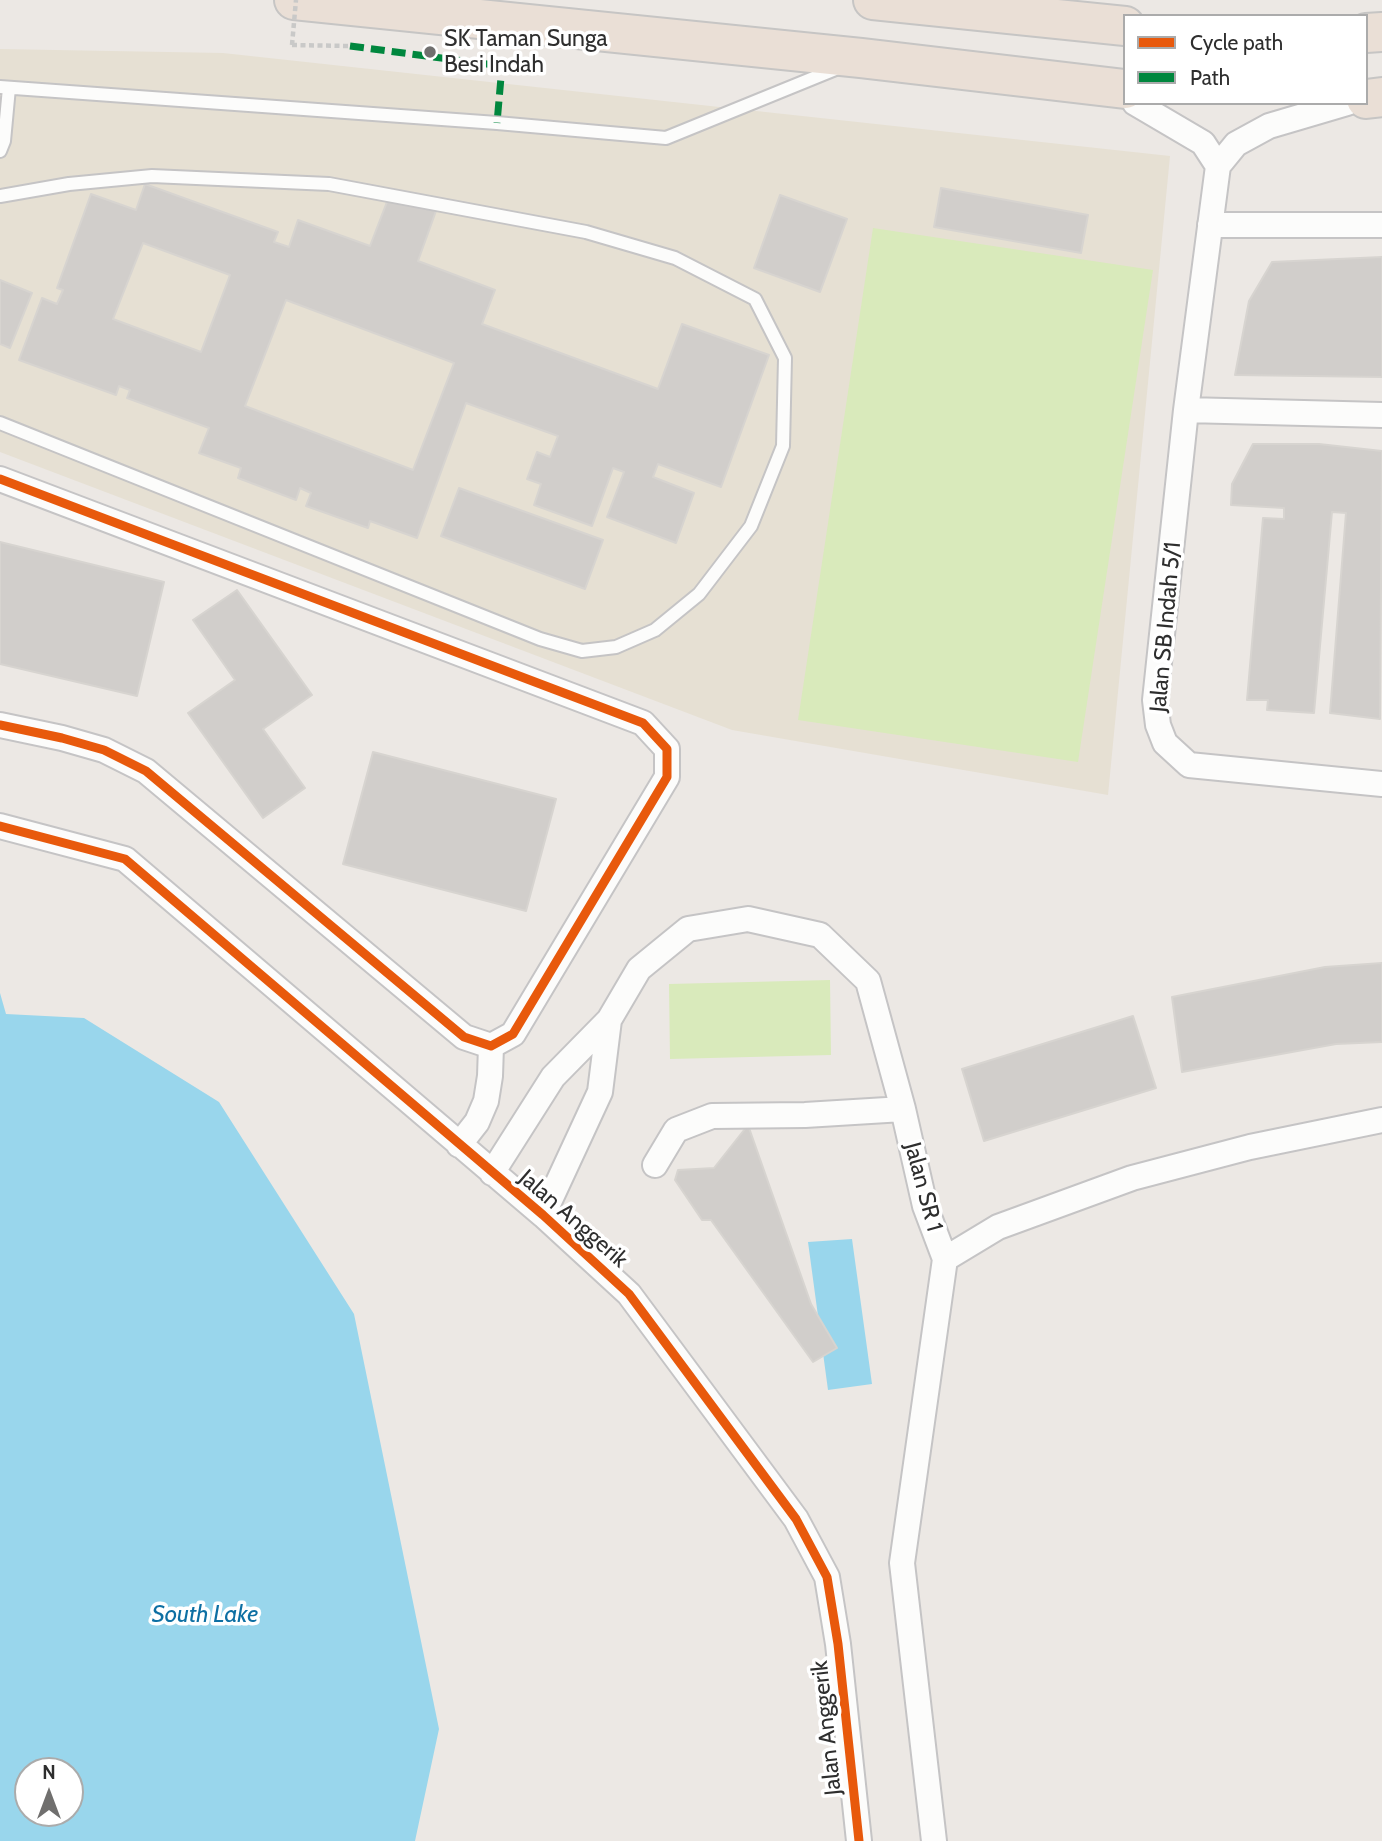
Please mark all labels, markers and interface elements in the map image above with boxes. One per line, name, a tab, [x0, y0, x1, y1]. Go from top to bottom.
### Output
legend	[1123, 14, 1368, 105]
place label: SK Taman Sunga Besi Indah	[444, 25, 607, 79]
text: Cycle path	[1190, 30, 1283, 55]
marker: SK Taman Sunga Besi Indah	[422, 44, 438, 60]
text: Path	[1190, 65, 1230, 90]
street label: Jalan SB Indah 5/1	[1145, 541, 1187, 713]
street label: Jalan SR 1	[898, 1139, 948, 1235]
street label: Jalan Anggerik	[513, 1164, 633, 1274]
water label: South Lake	[152, 1601, 258, 1629]
street label: Jalan Anggerik	[806, 1659, 848, 1797]
north arrow	[14, 1757, 84, 1827]
text: N	[42, 1761, 56, 1784]

